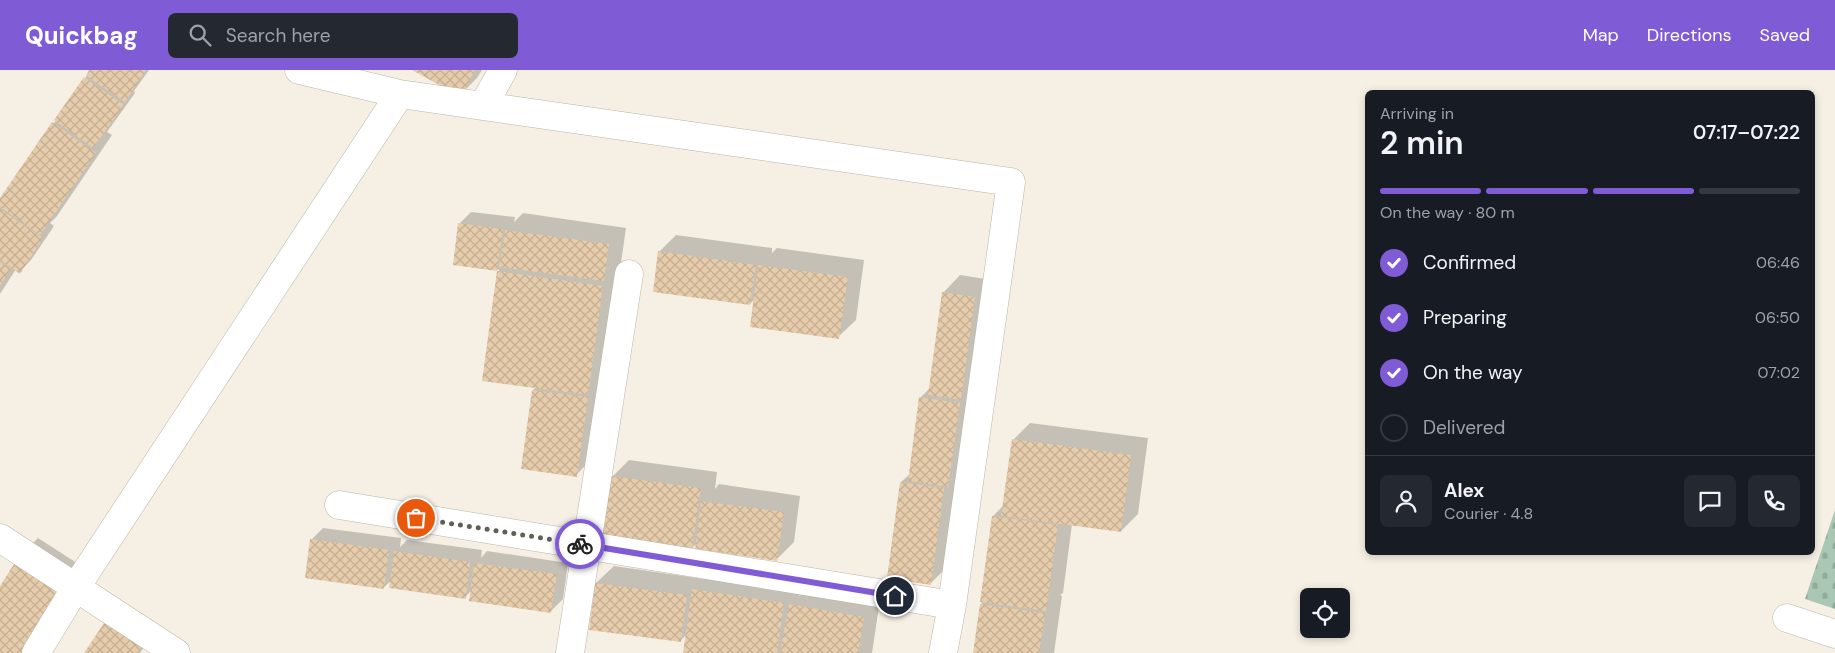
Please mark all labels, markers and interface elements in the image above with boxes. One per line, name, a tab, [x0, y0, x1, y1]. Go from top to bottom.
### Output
search box	[168, 13, 518, 58]
text: Quickbag	[25, 20, 138, 51]
icon: search	[186, 21, 214, 49]
text: Search here	[226, 23, 331, 48]
text: Map	[1583, 23, 1619, 47]
text: Directions	[1647, 23, 1732, 47]
text: Saved	[1760, 23, 1810, 47]
text: Arriving in	[1380, 103, 1454, 124]
text: 07:17–07:22	[1693, 120, 1800, 145]
text: 2 min	[1380, 122, 1464, 164]
text: On the way · 80 m	[1380, 202, 1515, 223]
icon: check	[1380, 249, 1408, 277]
text: Confirmed	[1423, 250, 1516, 275]
text: 06:46	[1756, 252, 1800, 273]
icon: check	[1380, 304, 1408, 332]
text: Preparing	[1423, 305, 1507, 330]
text: 06:50	[1755, 307, 1800, 328]
icon: check	[1380, 359, 1408, 387]
text: On the way	[1423, 360, 1523, 385]
text: 07:02	[1758, 362, 1800, 383]
text: Delivered	[1423, 415, 1505, 440]
button: person	[1380, 475, 1432, 527]
button: chat	[1684, 475, 1736, 527]
button: phone	[1748, 475, 1800, 527]
text: Alex	[1444, 478, 1484, 503]
pin	[395, 497, 437, 539]
text: Courier · 4.8	[1444, 503, 1533, 524]
icon: bag	[402, 504, 430, 532]
courier	[555, 519, 605, 569]
icon: bike	[566, 530, 594, 558]
pin	[874, 575, 916, 617]
icon: home	[881, 582, 909, 610]
map controls	[1300, 588, 1350, 638]
button: locate	[1300, 588, 1350, 638]

